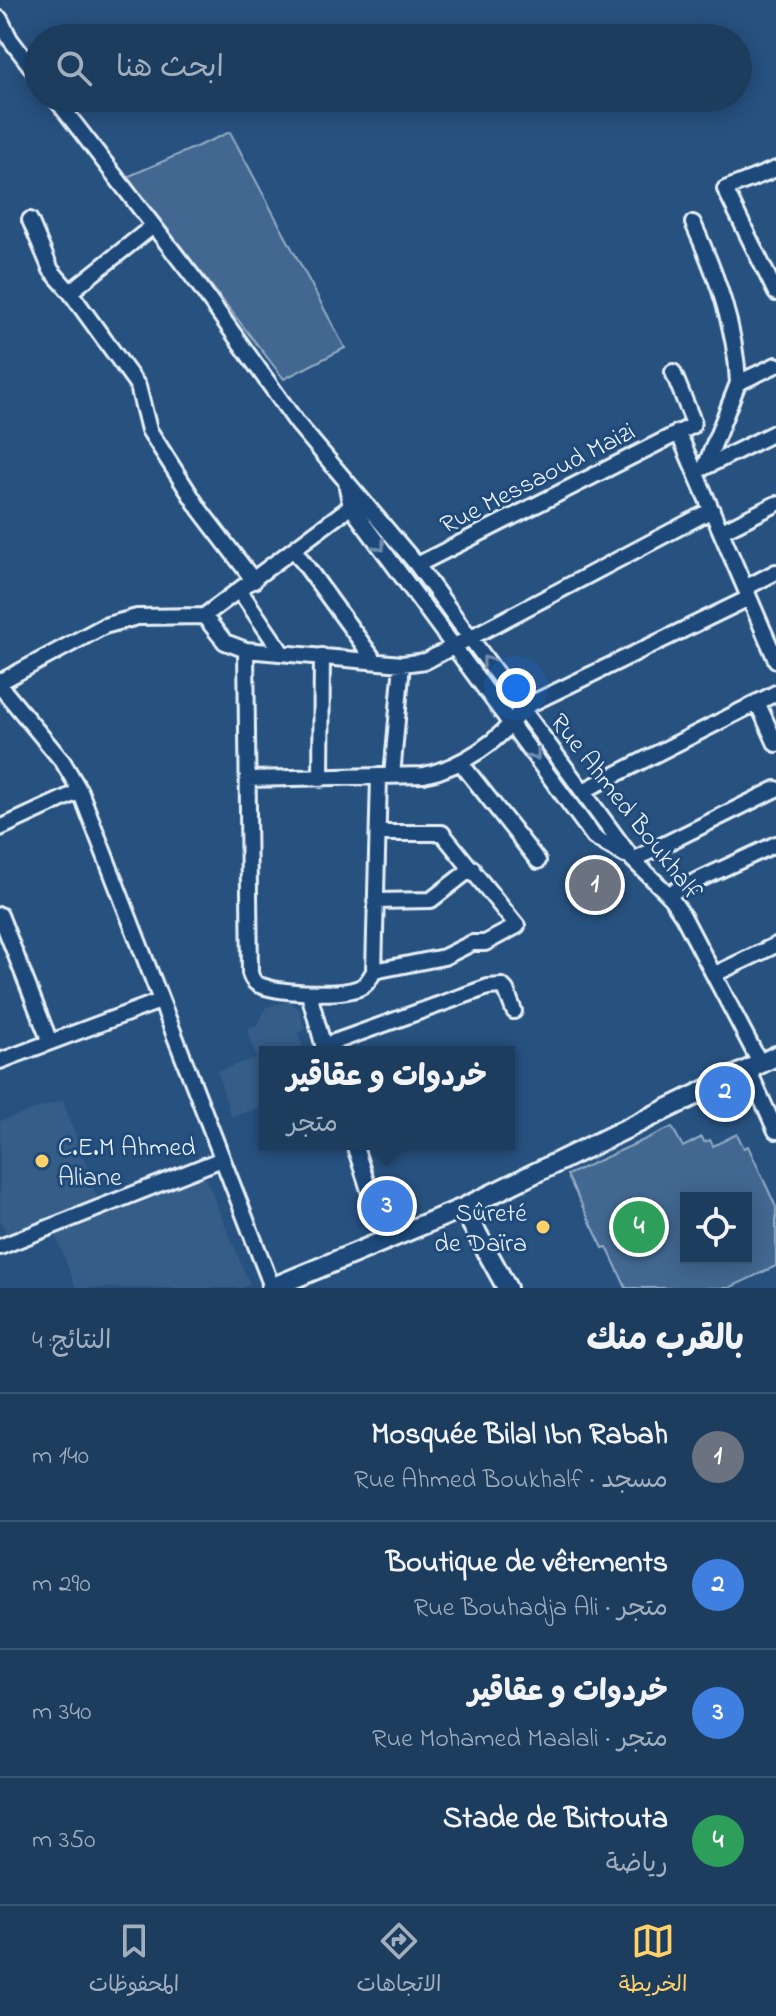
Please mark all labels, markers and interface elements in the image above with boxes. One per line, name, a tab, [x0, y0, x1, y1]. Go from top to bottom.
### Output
search box	[24, 24, 752, 112]
icon: search	[52, 46, 96, 90]
text: ابحث هنا	[116, 47, 224, 91]
street label: Rue Messaoud Maizi	[434, 414, 643, 545]
one-way arrow	[370, 537, 385, 551]
one-way arrow	[483, 656, 497, 670]
your location	[496, 668, 536, 708]
street label: Rue Ahmed Boukhalf	[539, 706, 711, 910]
one-way arrow	[525, 746, 540, 760]
pin: 1	[569, 855, 621, 915]
popup	[259, 1046, 515, 1150]
text: خردوات و عقاقير	[287, 1056, 487, 1100]
pin: 2	[699, 1062, 751, 1122]
text: متجر	[287, 1106, 338, 1144]
place label: C.E.M Ahmed Aliane	[58, 1130, 196, 1198]
marker: C.E.M Ahmed Aliane	[33, 1152, 51, 1170]
pin: 3	[361, 1176, 413, 1236]
map controls	[680, 1192, 752, 1264]
button: locate	[680, 1192, 752, 1264]
place label: Sûreté de Daïra	[434, 1196, 527, 1264]
pin: 4	[613, 1197, 665, 1257]
marker: Sûreté de Daïra	[534, 1218, 552, 1236]
text: بالقرب منك	[586, 1316, 744, 1366]
text: النتائج: 4	[32, 1323, 111, 1361]
text: Mosquée Bilal Ibn Rabah	[371, 1414, 668, 1458]
text: 140 m	[32, 1438, 89, 1476]
text: 1	[714, 1438, 722, 1476]
text: مسجد · Rue Ahmed Boukhalf	[354, 1462, 668, 1500]
text: Boutique de vêtements	[386, 1542, 668, 1586]
text: 290 m	[32, 1566, 91, 1604]
text: 2	[712, 1566, 724, 1604]
text: متجر · Rue Bouhadja Ali	[414, 1590, 668, 1628]
text: خردوات و عقاقير	[468, 1671, 668, 1715]
text: 340 m	[32, 1694, 91, 1732]
text: 3	[713, 1694, 723, 1732]
text: متجر · Rue Mohamed Maalali	[372, 1721, 668, 1759]
text: Stade de Birtouta	[443, 1798, 668, 1842]
text: 350 m	[32, 1822, 96, 1860]
text: 4	[713, 1822, 723, 1860]
text: رياضة	[606, 1846, 668, 1884]
tab: المحفوظات	[89, 1919, 179, 2003]
tab: الاتجاهات	[357, 1919, 441, 2003]
tab: الخريطة	[619, 1919, 687, 2003]

